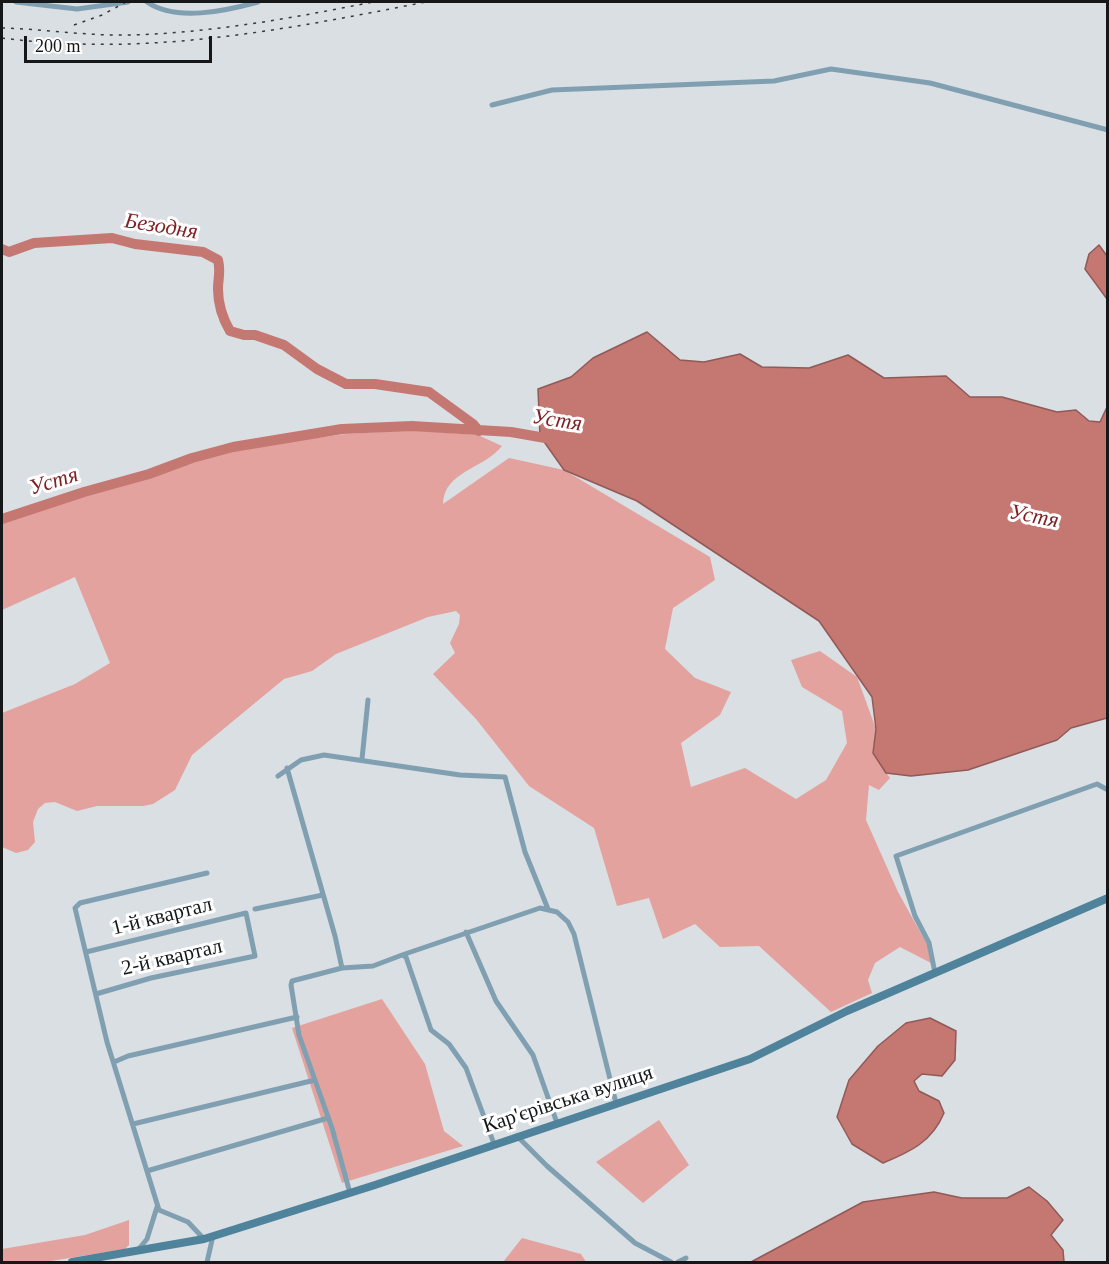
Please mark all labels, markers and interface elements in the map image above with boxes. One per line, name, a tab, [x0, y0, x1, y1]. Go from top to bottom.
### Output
scale bar	[27, 24, 214, 62]
text: 200 m	[35, 36, 81, 56]
water label: Безодня	[123, 208, 199, 246]
water label: Устя	[530, 404, 584, 438]
water label: Устя	[26, 462, 82, 502]
water label: Устя	[1007, 499, 1061, 535]
street label: 1-й квартал	[109, 892, 215, 942]
street label: 2-й квартал	[119, 934, 225, 982]
street label: Кар'єрівська вулиця	[480, 1061, 656, 1139]

